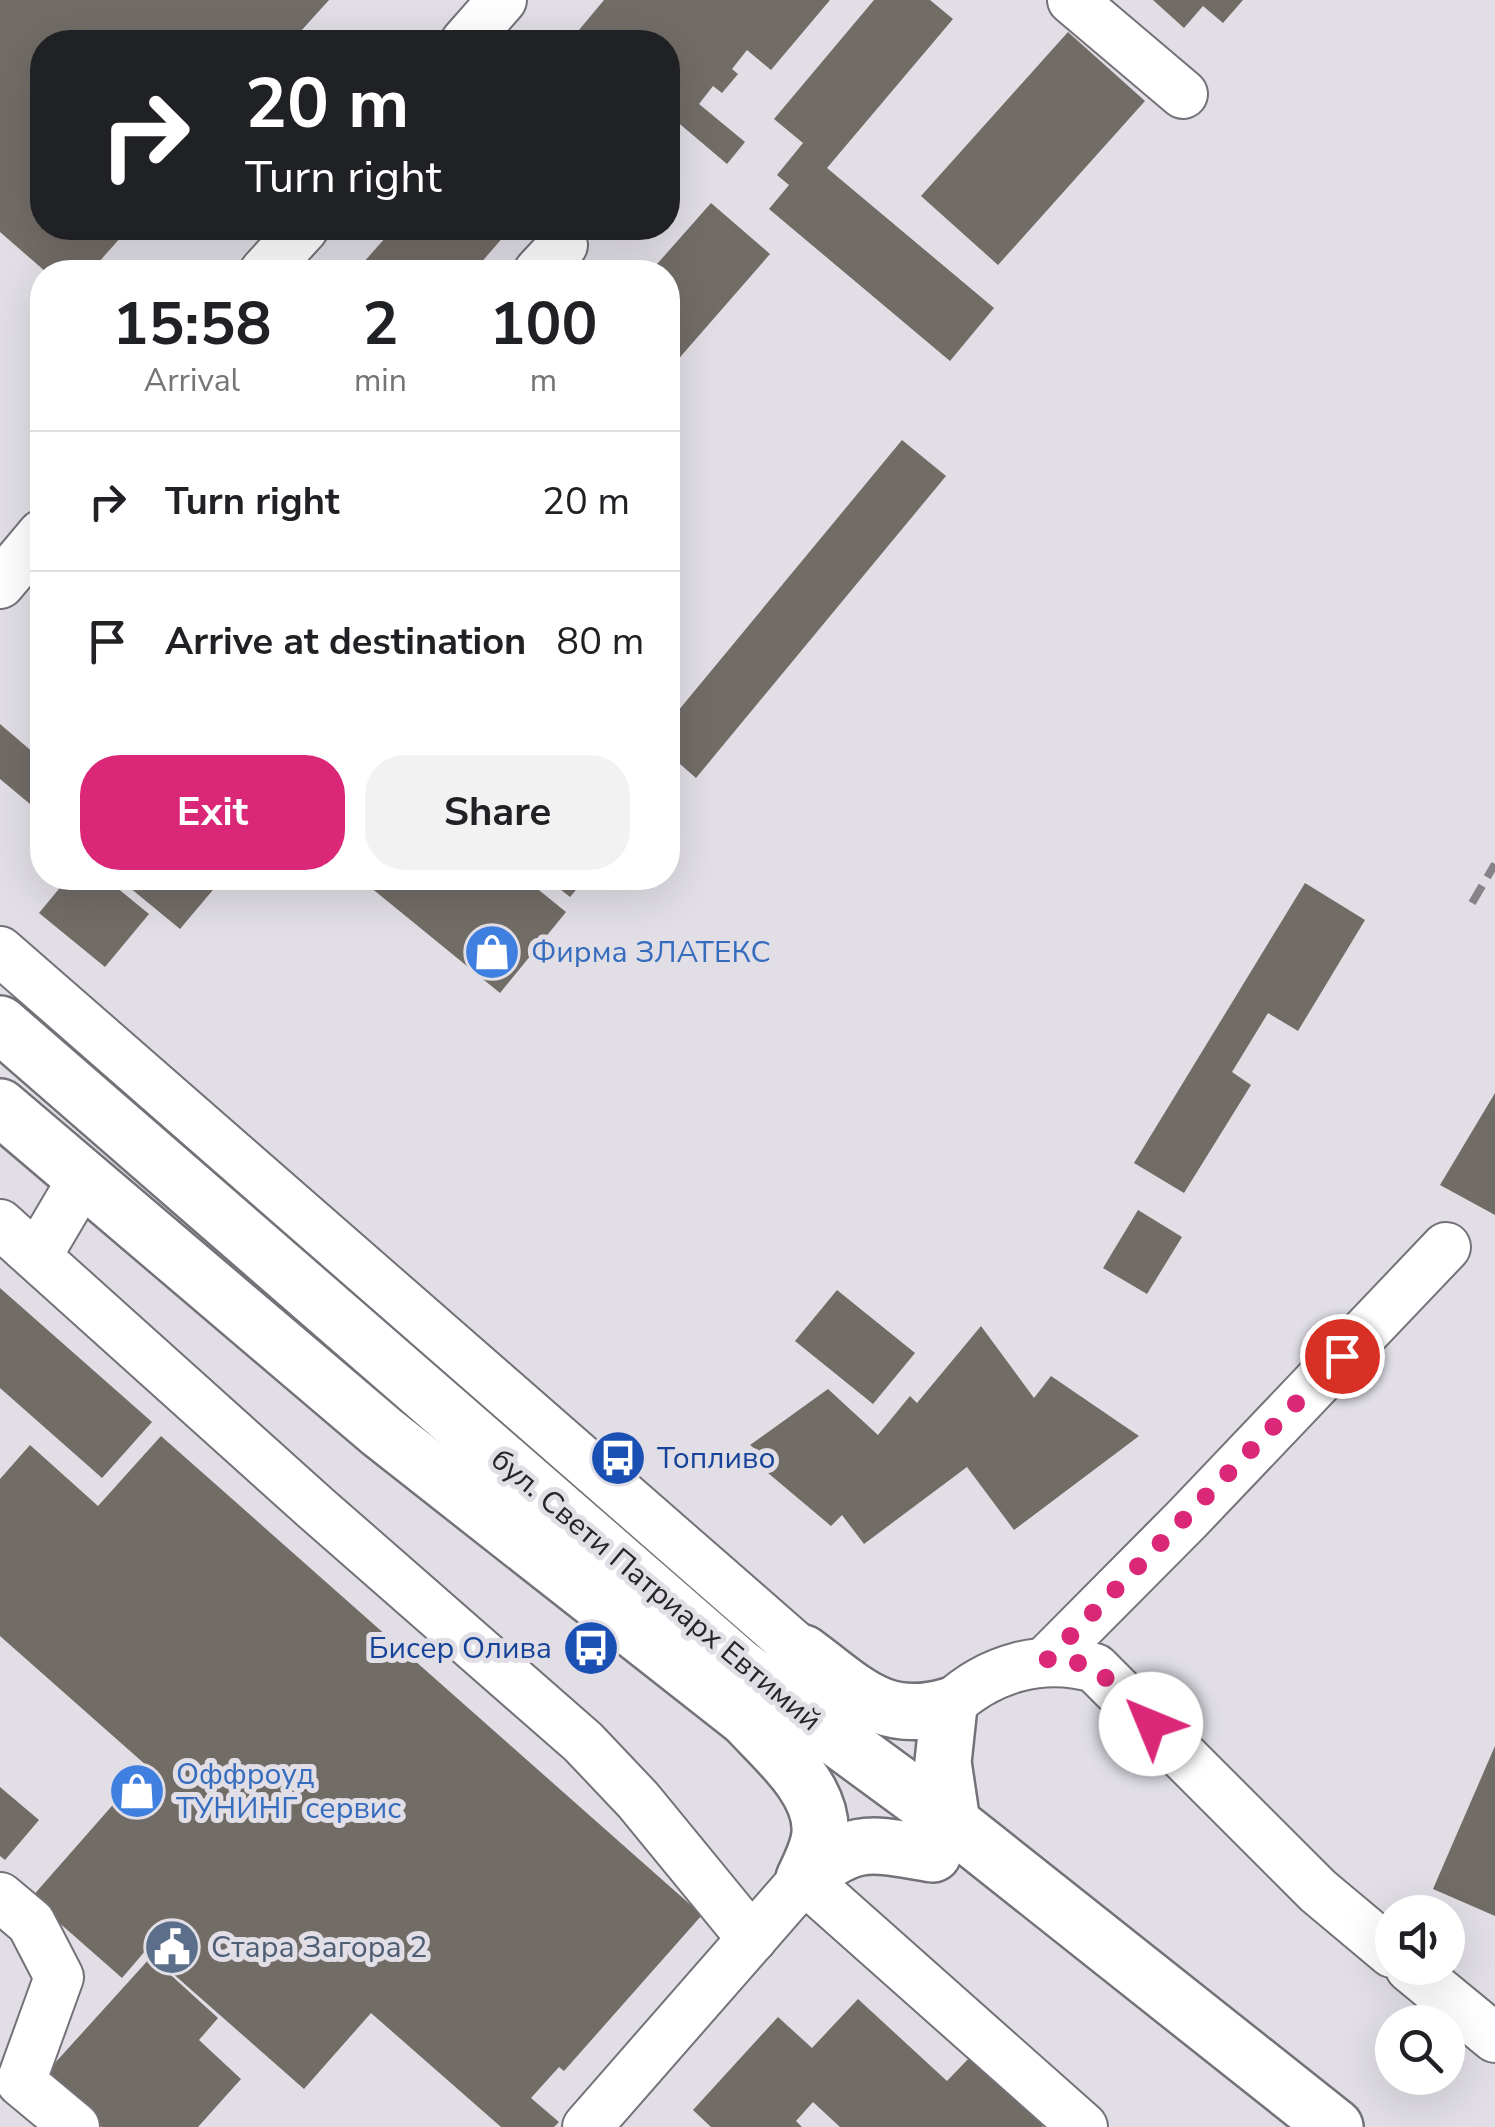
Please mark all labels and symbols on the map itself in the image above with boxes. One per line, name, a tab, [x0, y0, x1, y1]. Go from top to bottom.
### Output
shop icon: Фирма ЗЛАТЕКС	[462, 922, 522, 982]
place label: Фирма ЗЛАТЕКС	[531, 932, 771, 973]
pin	[1300, 1314, 1385, 1399]
bus stop icon: Топливо	[588, 1428, 648, 1488]
place label: Топливо	[657, 1438, 775, 1479]
street label: бул. Свети Патриарх Евтимий	[482, 1439, 830, 1741]
bus stop icon: Бисер Олива	[561, 1618, 621, 1678]
place label: Бисер Олива	[369, 1628, 552, 1669]
position arrow	[1099, 1672, 1203, 1776]
place label: Оффроуд ТУНИНГ сервис	[176, 1754, 402, 1829]
shop icon: Оффроуд ТУНИНГ сервис	[107, 1761, 167, 1821]
public building icon: Стара Загора 2	[142, 1917, 202, 1977]
place label: Стара Загора 2	[211, 1927, 427, 1968]

